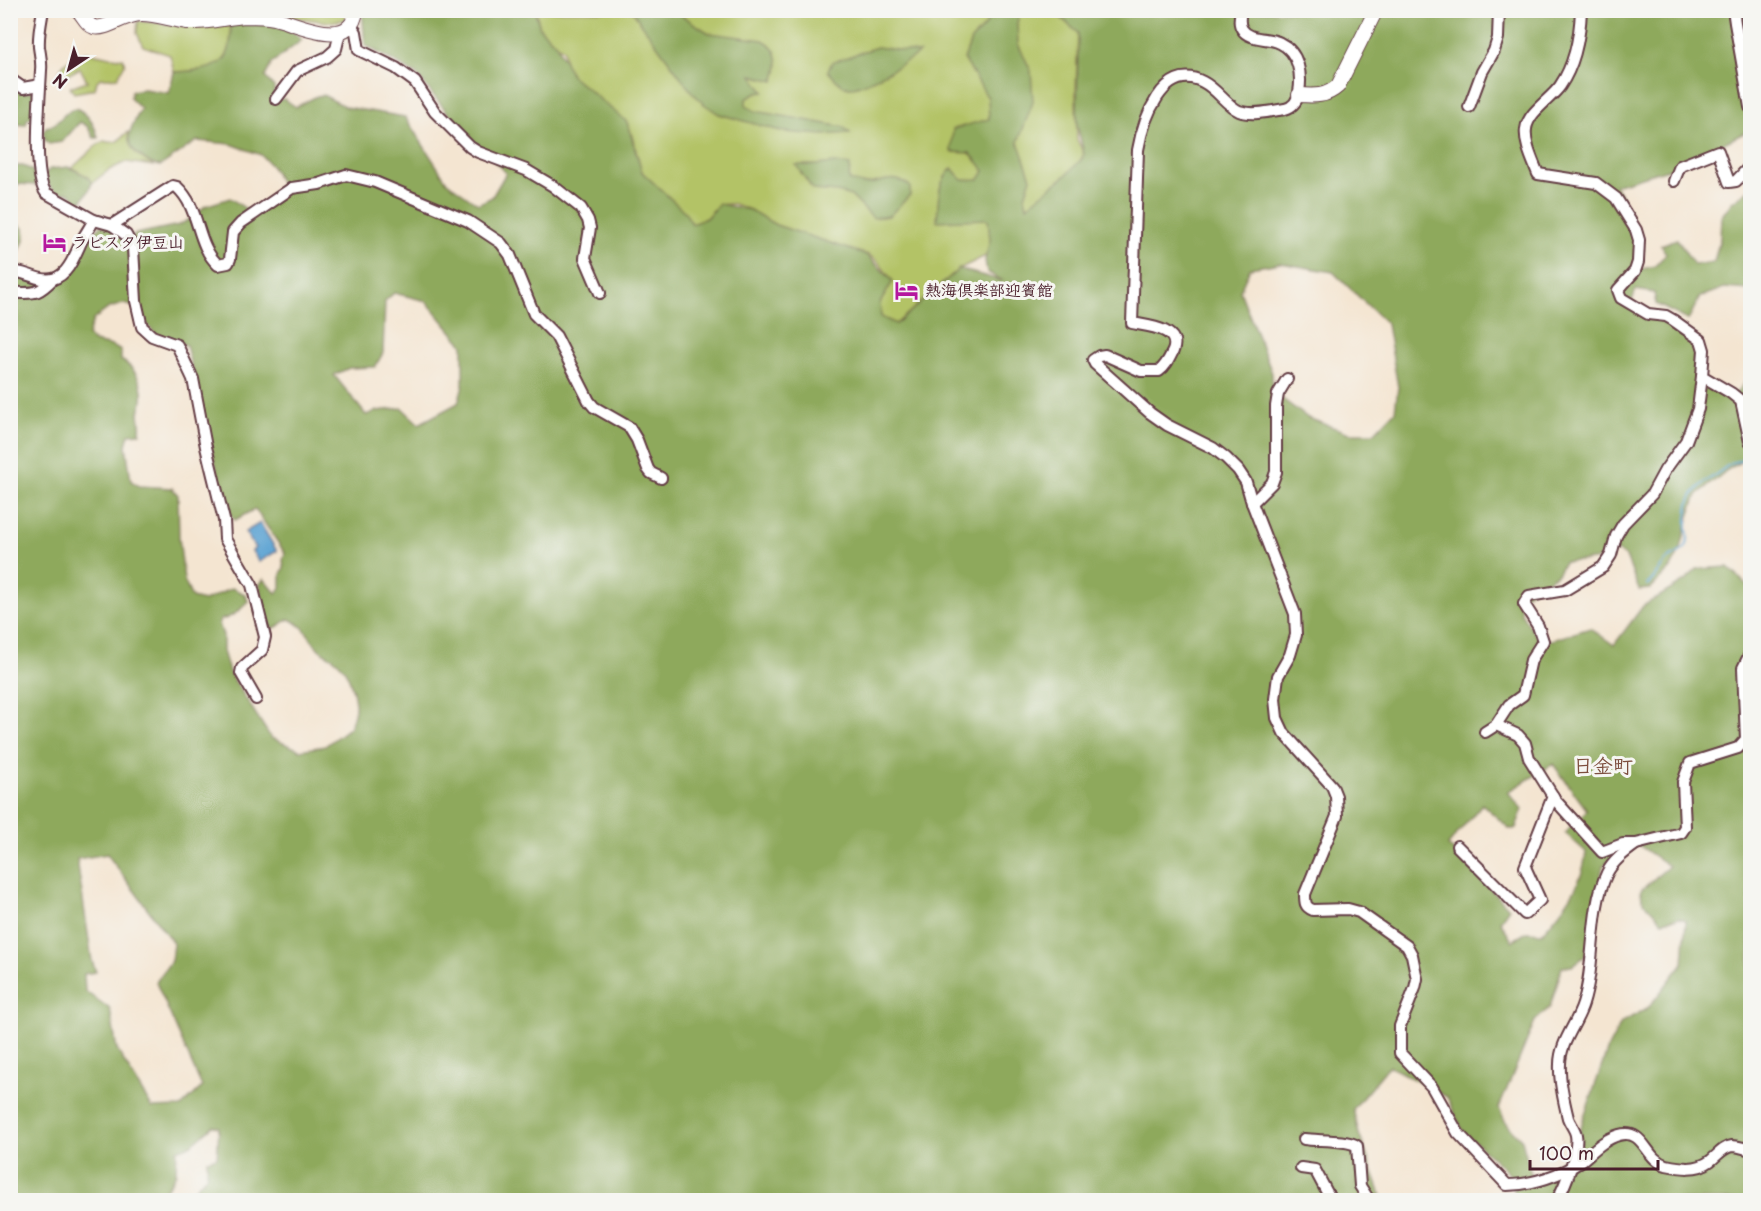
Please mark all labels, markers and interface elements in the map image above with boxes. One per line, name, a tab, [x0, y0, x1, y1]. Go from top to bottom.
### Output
north arrow	[39, 39, 99, 99]
text: N	[47, 69, 72, 95]
hotel icon: ラビスタ伊豆山	[41, 229, 67, 255]
place label: ラビスタ伊豆山	[72, 229, 184, 253]
hotel icon: 熱海倶楽部迎賓館	[894, 277, 920, 303]
place label: 熱海倶楽部迎賓館	[925, 277, 1053, 301]
district label: 日金町	[1573, 750, 1633, 780]
scale bar	[1530, 1133, 1658, 1171]
text: 100 m	[1539, 1139, 1594, 1166]

